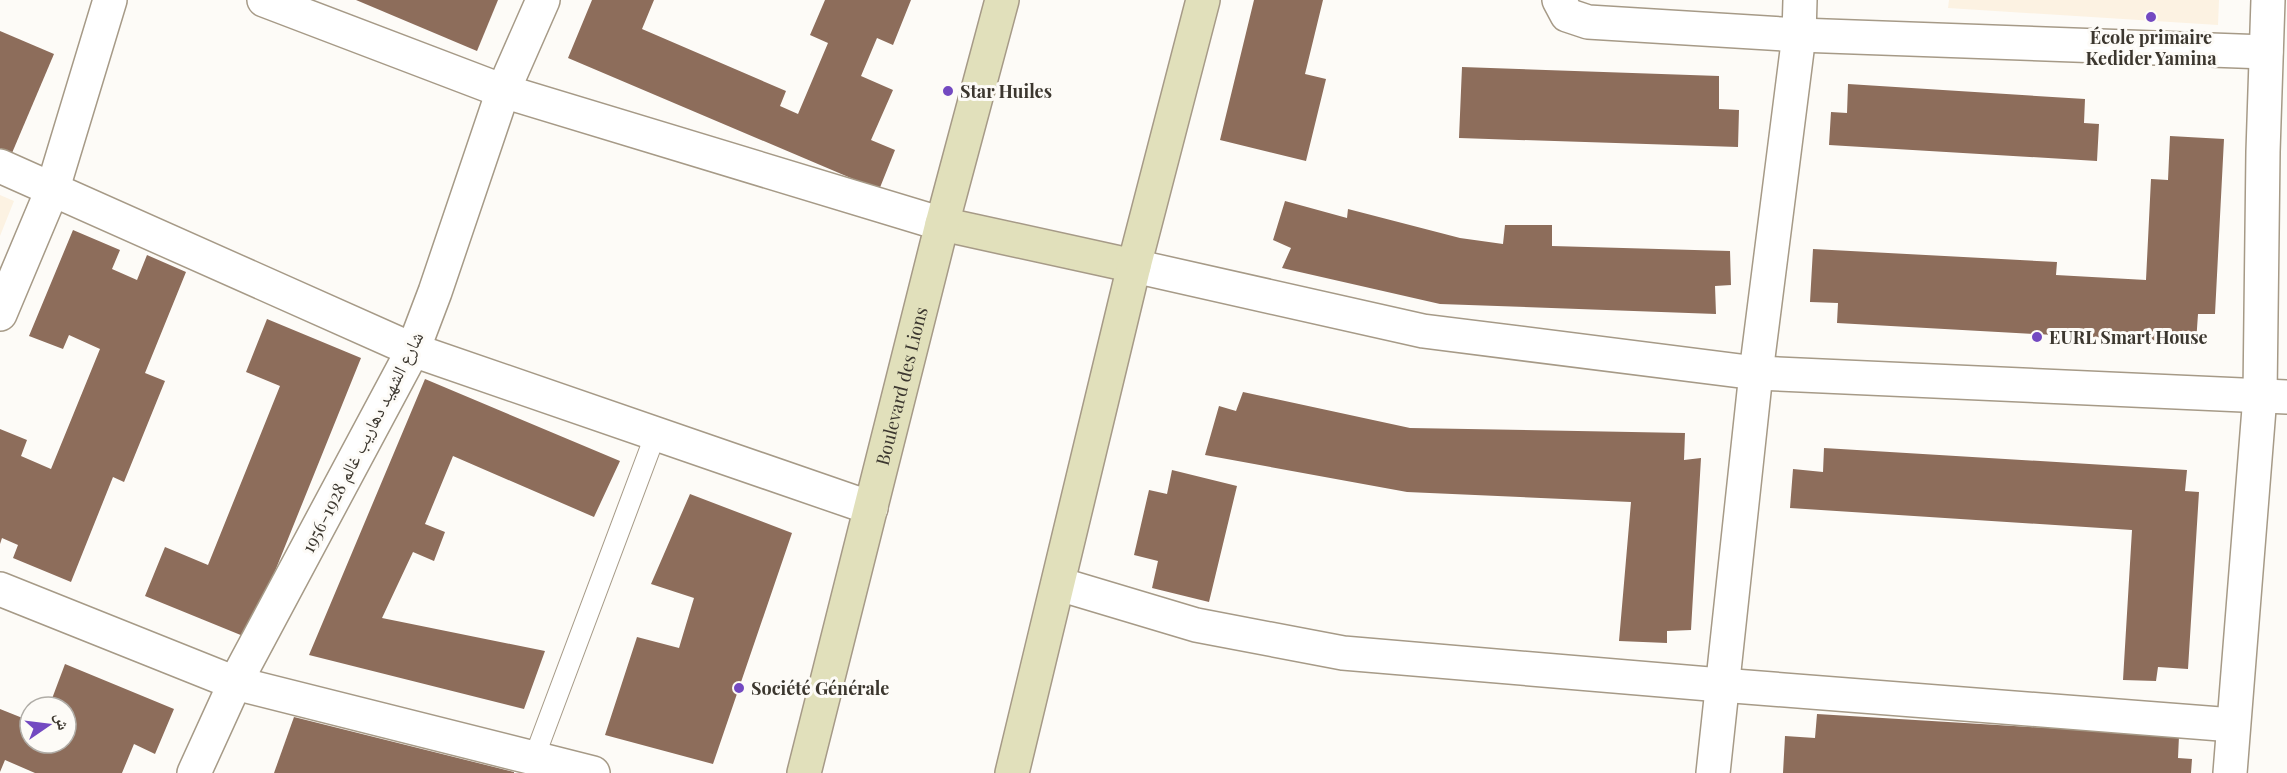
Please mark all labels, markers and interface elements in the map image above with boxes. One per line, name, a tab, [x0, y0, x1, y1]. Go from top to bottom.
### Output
marker: École primaire Kedider Yamina	[2144, 10, 2158, 24]
place label: École primaire Kedider Yamina	[2086, 25, 2217, 70]
place label: Star Huiles	[960, 79, 1052, 103]
marker: Star Huiles	[941, 84, 955, 98]
street label: Boulevard des Lions	[870, 304, 933, 468]
place label: EURL Smart House	[2049, 325, 2208, 349]
street label: شارع الشهيد دهاريب غالم 1928-1956	[296, 327, 429, 557]
marker: EURL Smart House	[2030, 330, 2044, 344]
place label: Société Générale	[751, 676, 889, 700]
marker: Société Générale	[732, 681, 746, 695]
north arrow	[18, 695, 78, 755]
text: ش	[51, 710, 75, 732]

